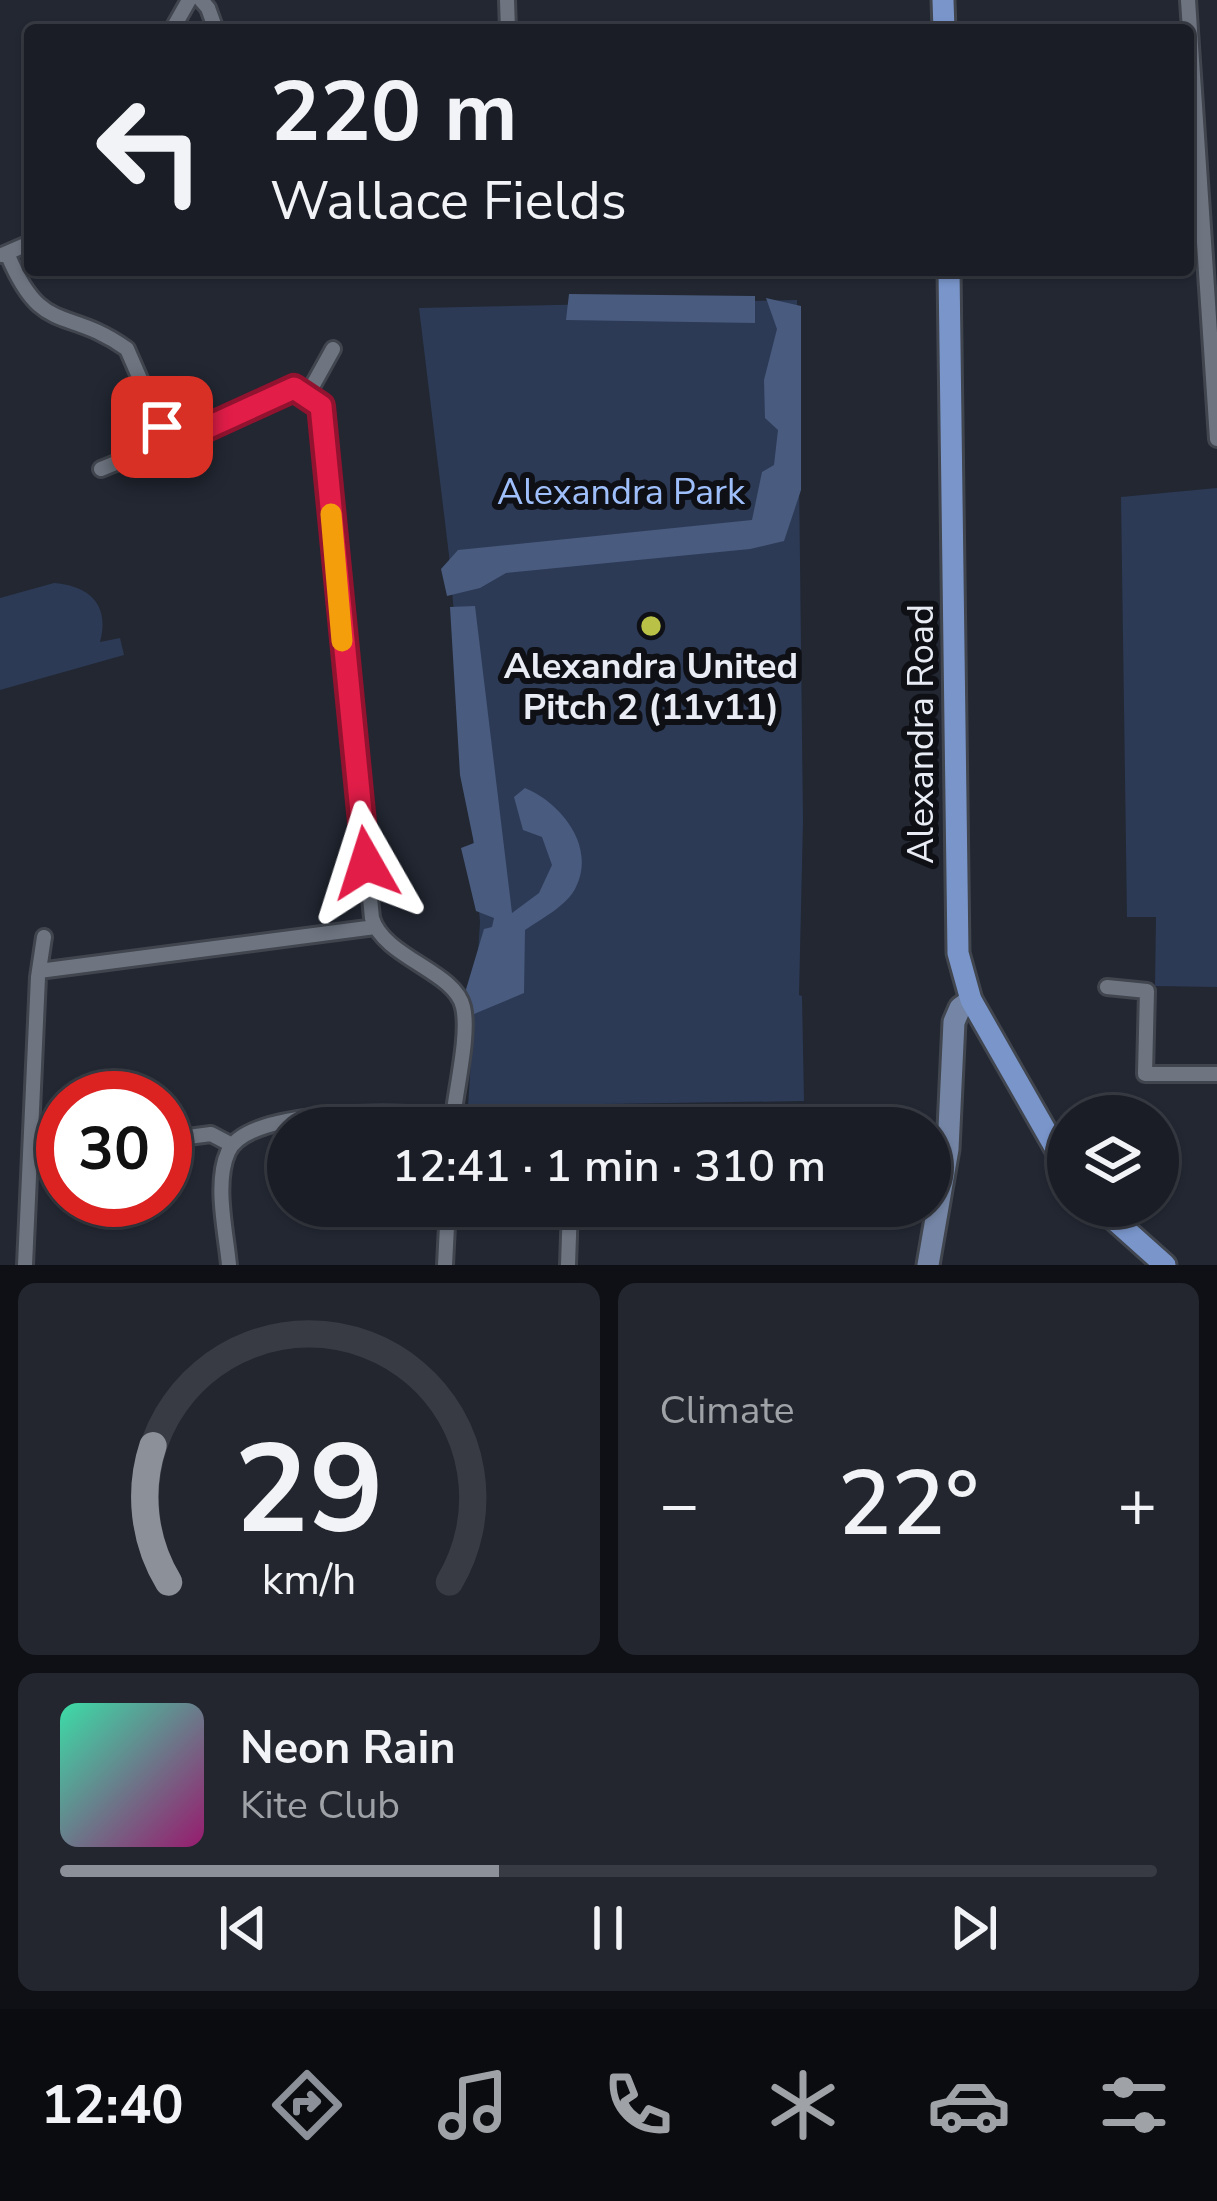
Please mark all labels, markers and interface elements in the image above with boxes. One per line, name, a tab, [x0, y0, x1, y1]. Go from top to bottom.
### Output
text: 220 m	[270, 55, 518, 170]
icon: left	[72, 72, 228, 228]
text: Wallace Fields	[270, 164, 627, 238]
pin	[111, 376, 213, 478]
icon: arrive	[129, 394, 195, 460]
park label: Alexandra Park	[497, 468, 746, 517]
street label: Alexandra Road	[897, 604, 946, 864]
marker: Alexandra United Pitch 2 (11v11)	[638, 613, 664, 639]
place label: Alexandra United Pitch 2 (11v11)	[504, 642, 798, 732]
position arrow	[303, 800, 429, 926]
speed limit sign: 30	[36, 1071, 192, 1227]
map controls	[1047, 1095, 1179, 1227]
button: layers	[1047, 1095, 1179, 1227]
text: 12:41 · 1 min · 310 m	[392, 1136, 826, 1197]
text: Climate	[660, 1384, 795, 1437]
text: 29	[234, 1405, 384, 1575]
text: 22°	[837, 1443, 979, 1566]
text: −	[660, 1460, 699, 1550]
text: +	[1117, 1460, 1157, 1550]
text: km/h	[261, 1551, 356, 1609]
text: Neon Rain	[240, 1718, 456, 1779]
text: Kite Club	[240, 1779, 400, 1832]
icon: previous	[210, 1895, 276, 1961]
icon: pause	[575, 1895, 641, 1961]
icon: next	[941, 1895, 1007, 1961]
icon: directions	[265, 2063, 349, 2147]
icon: music	[431, 2063, 515, 2147]
icon: phone	[596, 2063, 680, 2147]
icon: climate	[761, 2063, 845, 2147]
icon: car	[927, 2063, 1011, 2147]
icon: filters	[1092, 2063, 1176, 2147]
text: 12:40	[41, 2068, 184, 2142]

